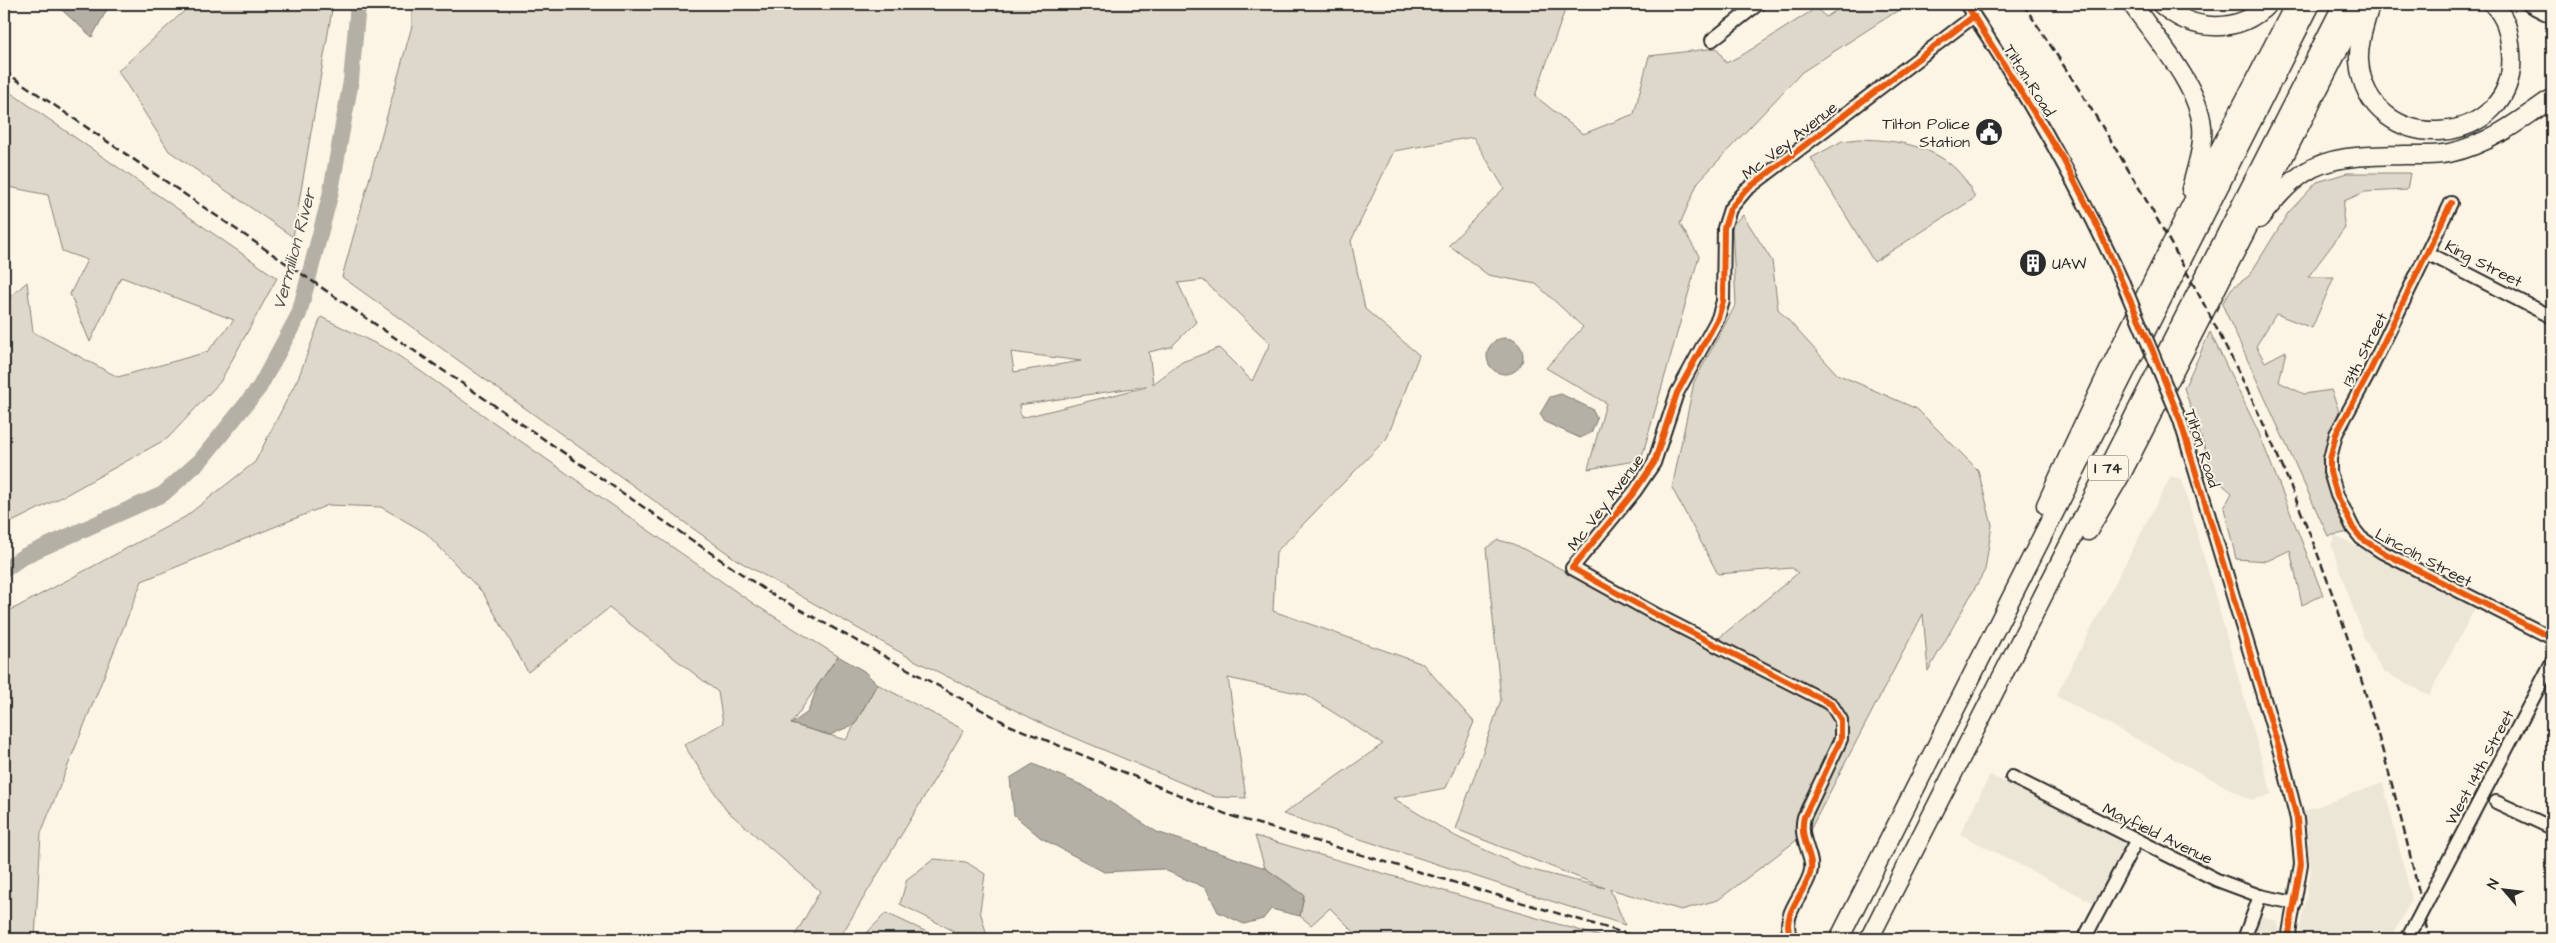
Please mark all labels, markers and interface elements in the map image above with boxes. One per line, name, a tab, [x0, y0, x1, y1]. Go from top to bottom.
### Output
street label: Tilton Road	[1998, 40, 2060, 121]
street label: Mc Vey Avenue	[1737, 96, 1843, 186]
place label: Tilton Police Station	[1882, 113, 1970, 153]
public building icon: Tilton Police Station	[1974, 117, 2004, 147]
water label: Vermilion River	[266, 184, 323, 312]
street label: King Street	[2441, 235, 2526, 294]
building icon: UAW	[2018, 248, 2048, 278]
place label: UAW	[2052, 253, 2086, 275]
street label: 13th Street	[2337, 308, 2393, 390]
street label: Tilton Road	[2179, 406, 2225, 490]
street label: Mc Vey Avenue	[1562, 450, 1650, 556]
road number: I 74	[2088, 456, 2128, 480]
street label: Lincoln Street	[2371, 523, 2476, 593]
street label: West 14th Street	[2440, 705, 2520, 829]
street label: Mayfield Avenue	[2098, 798, 2217, 871]
north arrow	[2478, 866, 2528, 916]
text: N	[2483, 876, 2504, 893]

